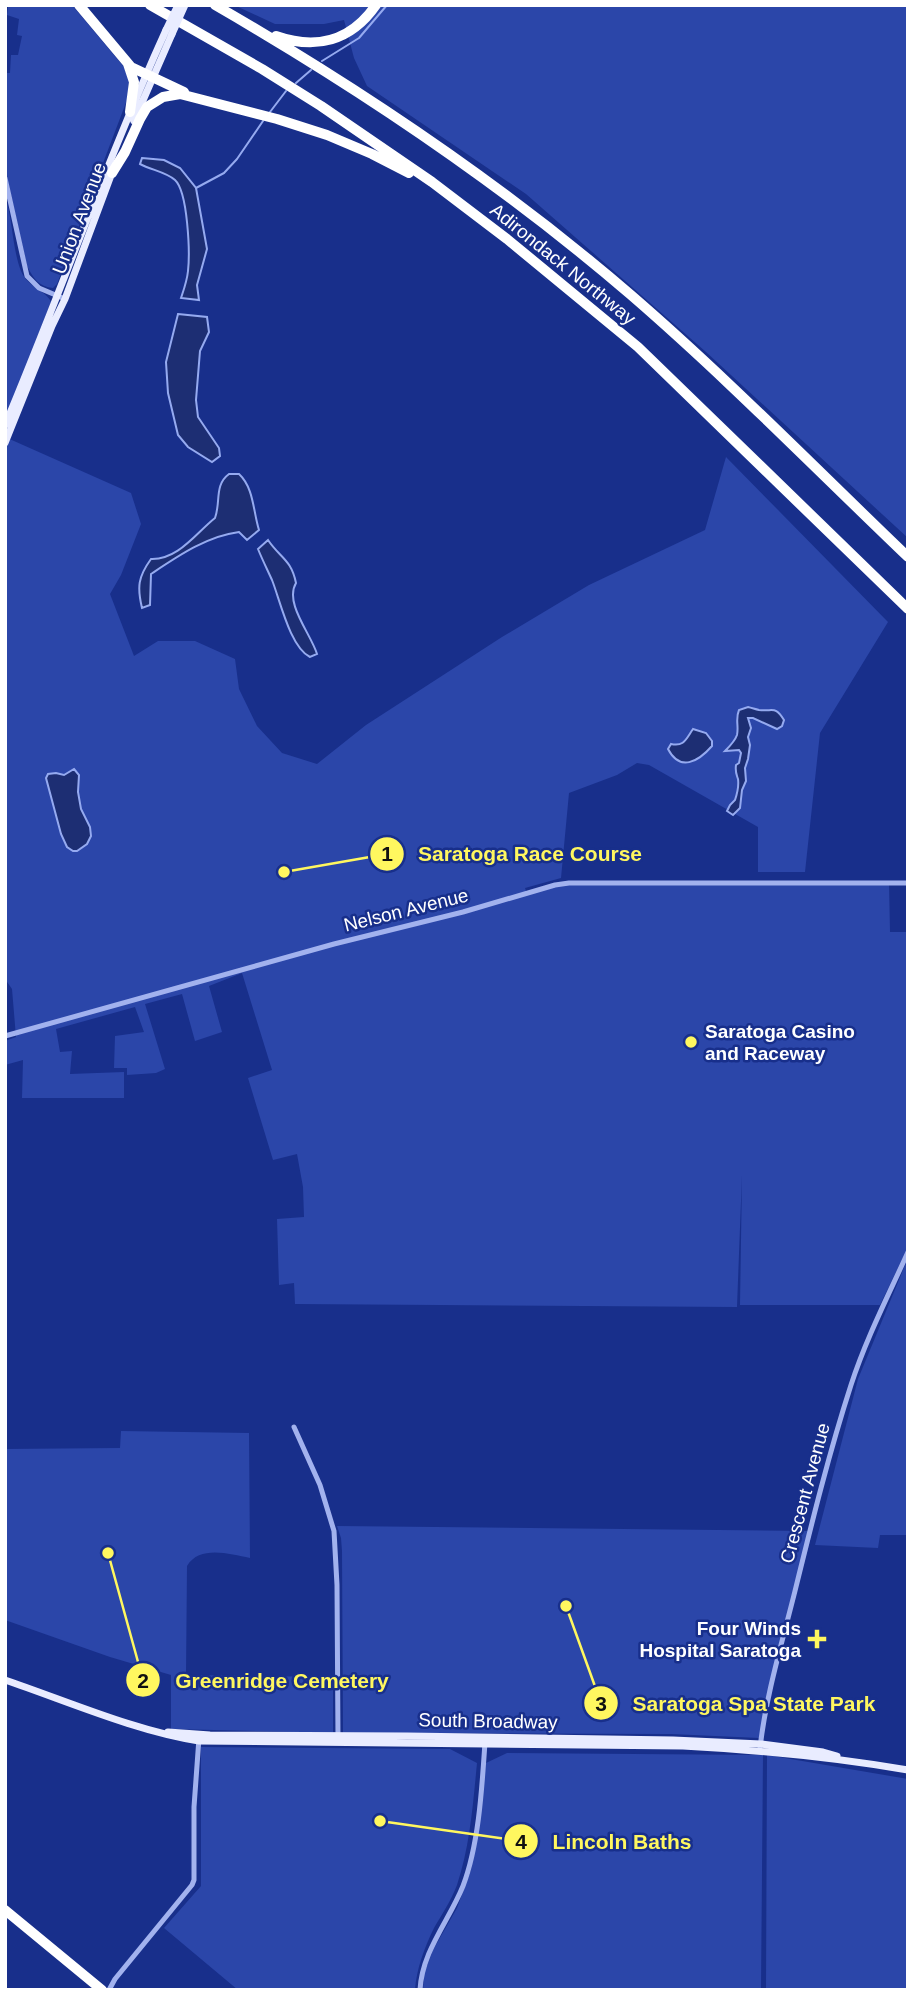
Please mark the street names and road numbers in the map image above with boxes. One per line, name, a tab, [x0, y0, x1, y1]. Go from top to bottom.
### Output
street label: Union Avenue	[48, 159, 110, 277]
street label: Adirondack Northway	[486, 199, 640, 329]
street label: Nelson Avenue	[342, 884, 470, 936]
street label: Crescent Avenue	[776, 1421, 834, 1565]
street label: South Broadway	[418, 1709, 558, 1733]

